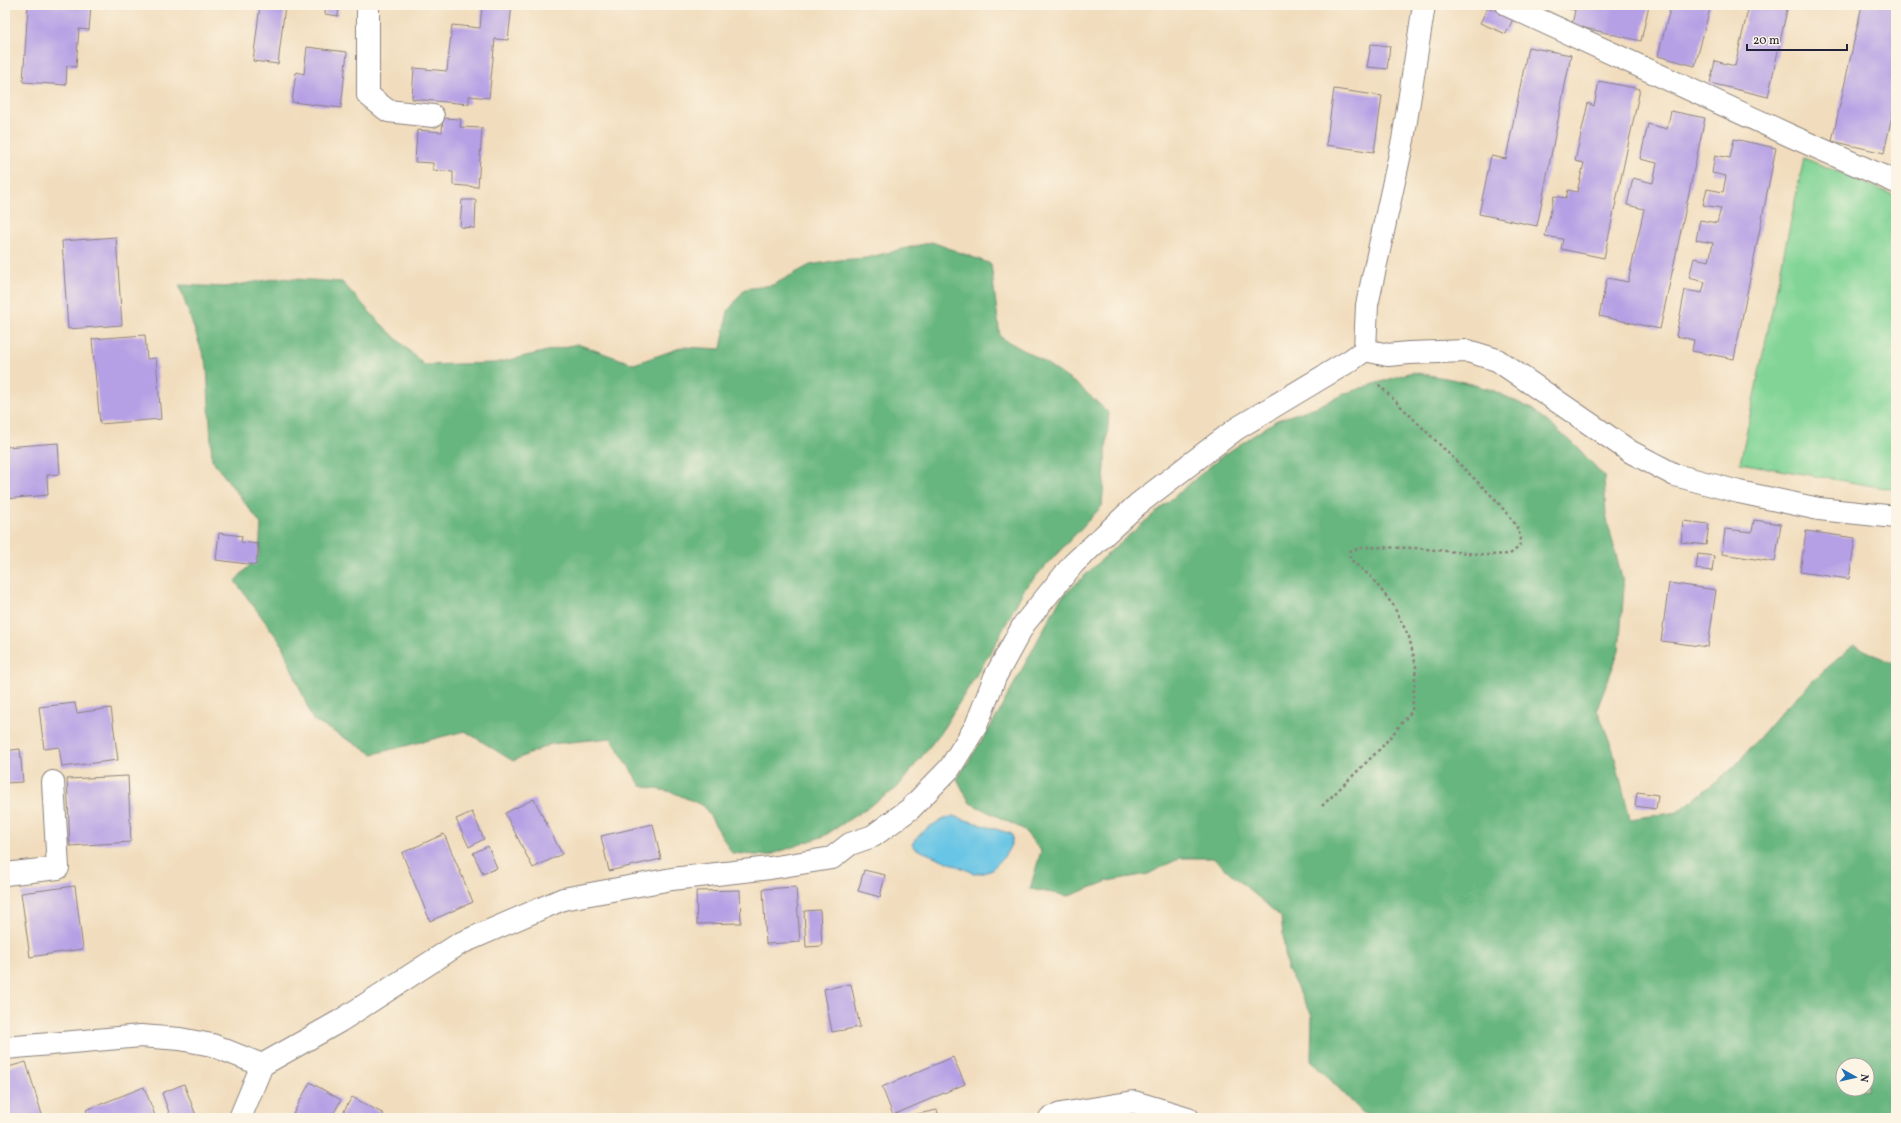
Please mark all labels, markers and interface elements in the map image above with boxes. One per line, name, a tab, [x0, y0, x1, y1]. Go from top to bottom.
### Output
scale bar	[1747, 26, 1847, 52]
text: 20 m	[1753, 33, 1780, 49]
north arrow	[1835, 1057, 1875, 1097]
text: N	[1855, 1073, 1871, 1083]

